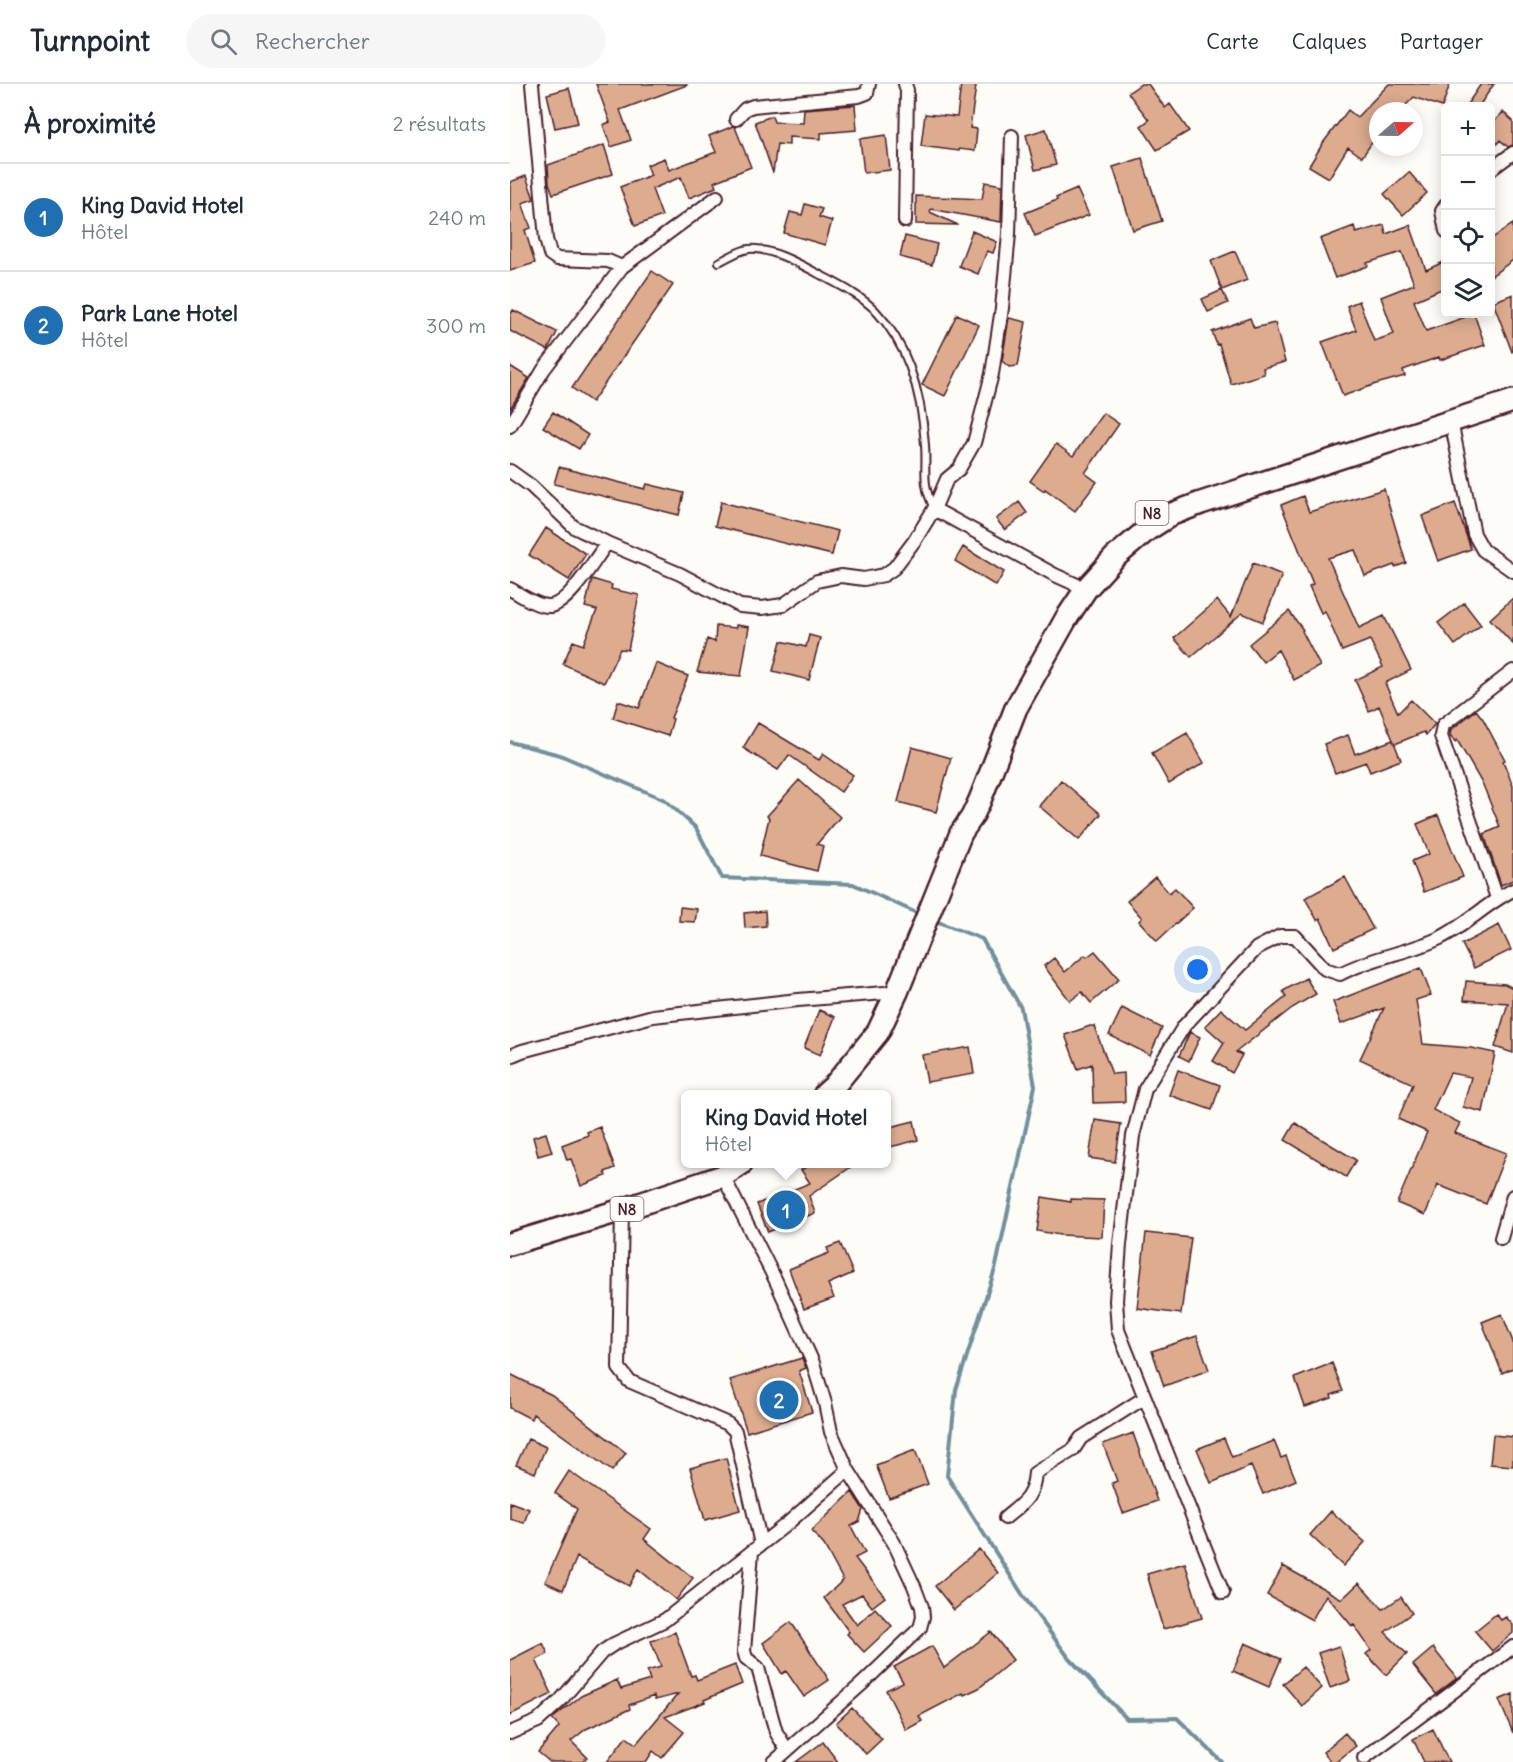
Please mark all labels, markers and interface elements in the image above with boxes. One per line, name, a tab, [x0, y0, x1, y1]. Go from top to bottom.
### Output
search box	[186, 14, 606, 68]
text: Turnpoint	[30, 23, 150, 59]
icon: search	[207, 25, 240, 58]
text: Rechercher	[255, 27, 370, 55]
text: Carte	[1206, 28, 1259, 55]
text: Calques	[1292, 28, 1367, 55]
text: Partager	[1400, 28, 1483, 55]
north arrow	[1369, 102, 1423, 156]
map controls	[1441, 102, 1495, 318]
button: +	[1441, 102, 1495, 156]
text: À proximité	[24, 107, 156, 140]
text: 2 résultats	[393, 111, 486, 136]
button: −	[1441, 156, 1495, 210]
text: King David Hotel	[81, 191, 244, 219]
text: 1	[40, 205, 47, 230]
text: 240 m	[428, 205, 486, 230]
button: locate	[1441, 210, 1495, 264]
text: Hôtel	[81, 219, 128, 244]
button: layers	[1441, 264, 1495, 318]
text: Park Lane Hotel	[81, 299, 238, 327]
text: 2	[38, 313, 49, 338]
text: 300 m	[426, 313, 486, 338]
text: Hôtel	[81, 327, 128, 352]
road number: N8	[1136, 501, 1168, 525]
your location	[1183, 955, 1212, 984]
popup	[681, 1090, 891, 1168]
text: King David Hotel	[705, 1103, 867, 1131]
text: Hôtel	[705, 1131, 752, 1156]
pin: 1	[766, 1188, 806, 1232]
road number: N8	[610, 1197, 644, 1221]
pin: 2	[760, 1378, 798, 1422]

